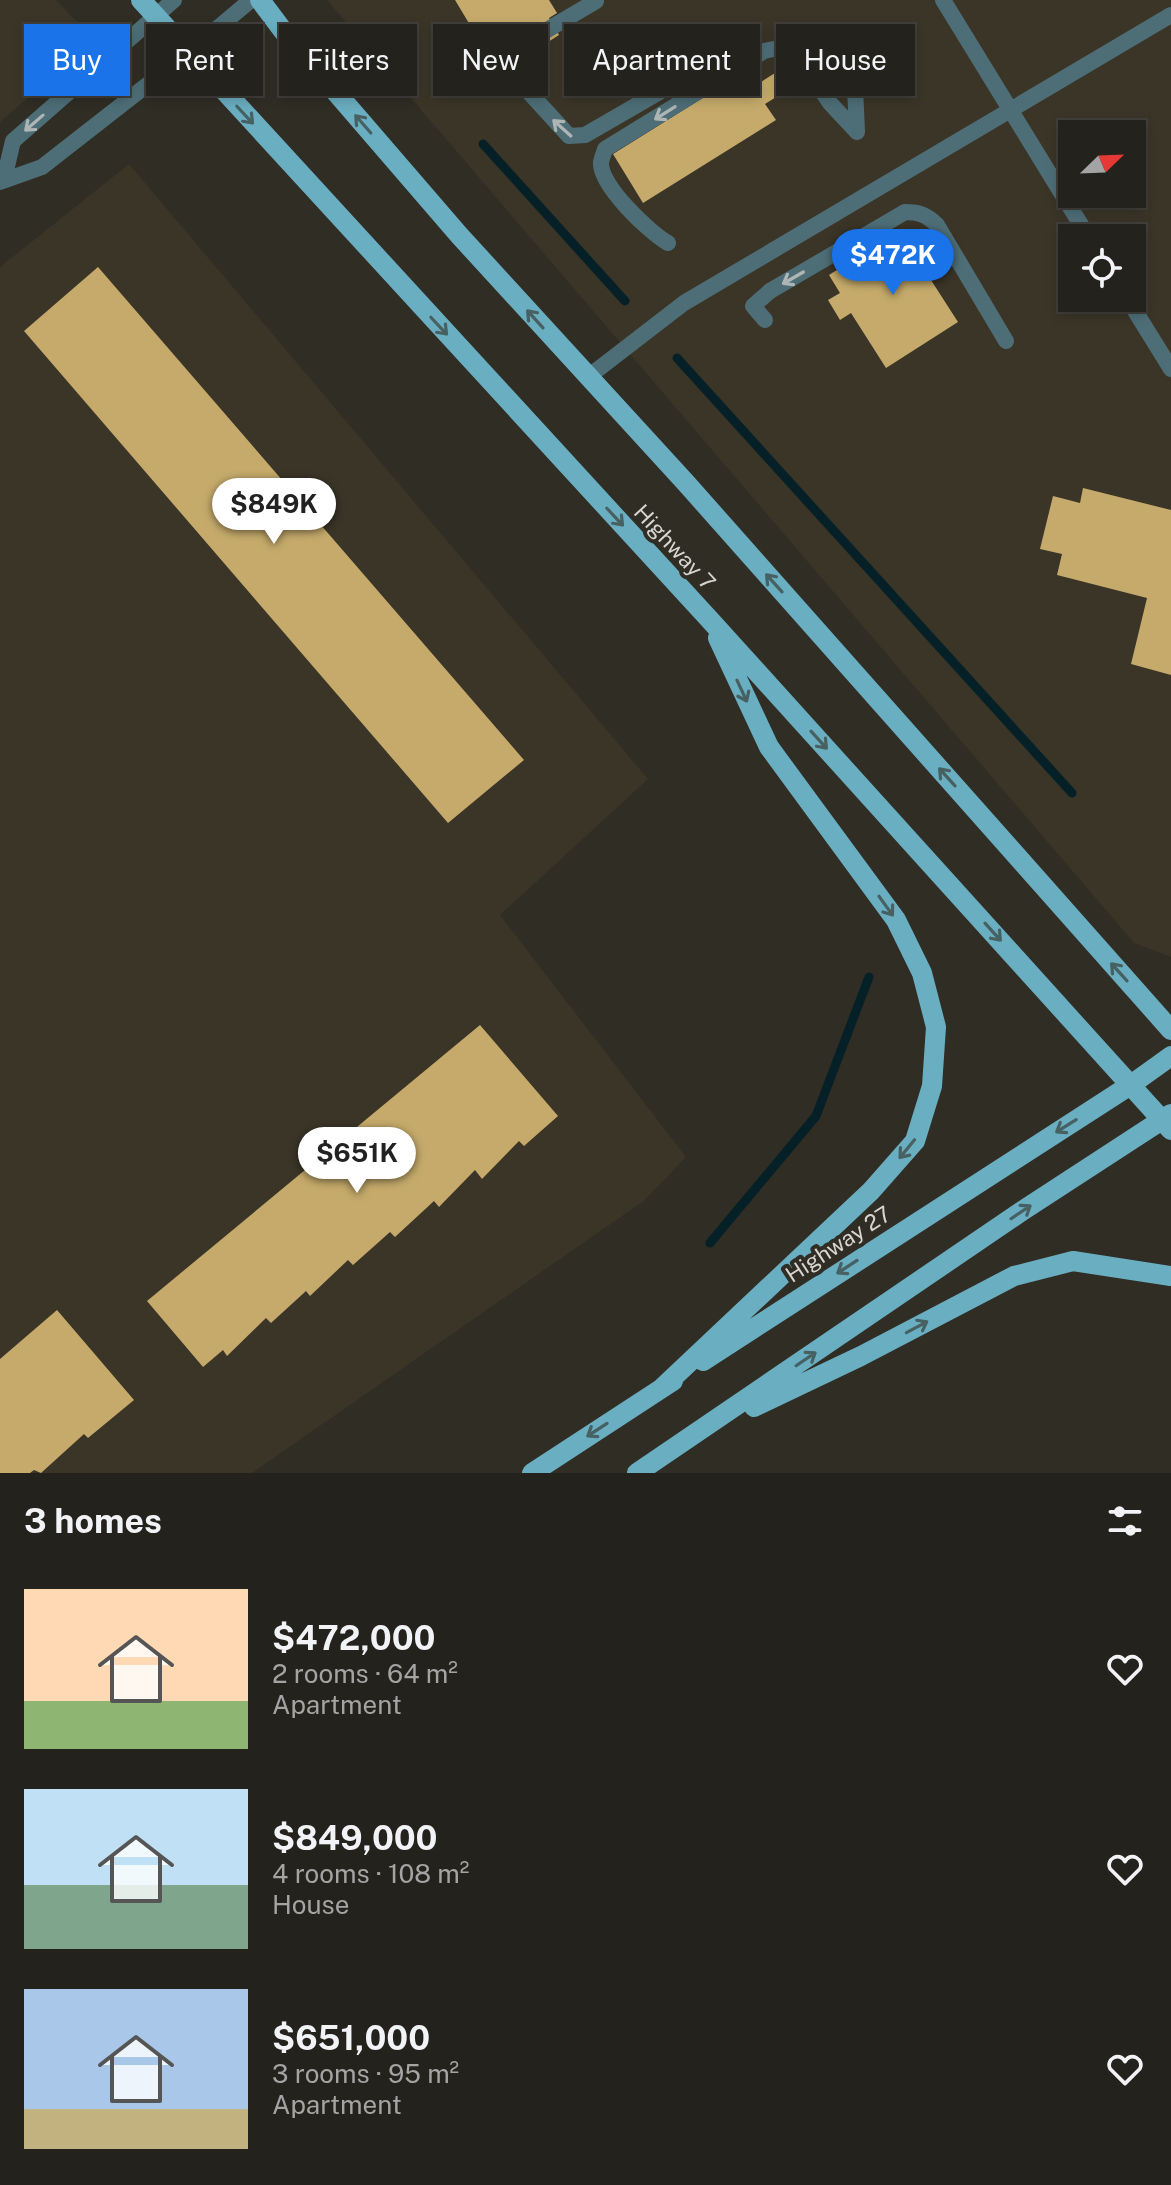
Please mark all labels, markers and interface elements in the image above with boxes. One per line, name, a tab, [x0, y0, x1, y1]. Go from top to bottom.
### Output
chip: Buy	[24, 24, 130, 96]
chip: Rent	[146, 24, 263, 96]
chip: Filters	[279, 24, 417, 96]
chip: New	[433, 24, 548, 96]
chip: Apartment	[564, 24, 760, 96]
chip: House	[776, 24, 915, 96]
one-way arrow	[235, 104, 253, 124]
one-way arrow	[654, 105, 677, 121]
one-way arrow	[24, 114, 44, 132]
one-way arrow	[354, 114, 372, 135]
one-way arrow	[553, 119, 573, 137]
north arrow	[1058, 120, 1146, 208]
map controls	[1058, 120, 1146, 312]
button: locate	[1058, 224, 1146, 312]
pin: $472K	[837, 229, 949, 297]
text: $472K	[850, 239, 936, 270]
one-way arrow	[782, 270, 805, 286]
one-way arrow	[526, 309, 545, 329]
one-way arrow	[429, 315, 447, 335]
pin: $849K	[218, 478, 330, 546]
text: $849K	[230, 488, 318, 519]
street label: Highway 7	[629, 499, 721, 595]
one-way arrow	[605, 507, 624, 527]
one-way arrow	[765, 573, 783, 593]
one-way arrow	[736, 678, 751, 702]
one-way arrow	[809, 729, 827, 749]
one-way arrow	[938, 768, 956, 788]
one-way arrow	[878, 895, 894, 917]
one-way arrow	[984, 922, 1003, 942]
one-way arrow	[1110, 962, 1128, 982]
one-way arrow	[1055, 1119, 1078, 1135]
pin: $651K	[301, 1127, 413, 1195]
text: $651K	[316, 1137, 398, 1168]
one-way arrow	[898, 1138, 915, 1159]
street label: Highway 27	[780, 1200, 896, 1288]
one-way arrow	[1009, 1204, 1031, 1220]
one-way arrow	[837, 1258, 859, 1275]
one-way arrow	[904, 1318, 928, 1334]
one-way arrow	[795, 1351, 817, 1367]
one-way arrow	[586, 1423, 609, 1439]
icon: filters	[1103, 1499, 1147, 1543]
text: 3 homes	[24, 1501, 162, 1541]
text: $472,000	[272, 1618, 435, 1658]
icon: home	[88, 1621, 184, 1717]
icon: heart	[1103, 1647, 1147, 1691]
text: 2 rooms · 64 m²	[272, 1658, 458, 1689]
text: Apartment	[272, 1689, 402, 1720]
text: $849,000	[272, 1818, 438, 1858]
icon: home	[88, 1821, 184, 1917]
icon: heart	[1103, 1847, 1147, 1891]
text: 4 rooms · 108 m²	[272, 1858, 469, 1889]
text: House	[272, 1889, 349, 1920]
text: $651,000	[272, 2018, 430, 2058]
icon: home	[88, 2021, 184, 2117]
icon: heart	[1103, 2047, 1147, 2091]
text: 3 rooms · 95 m²	[272, 2058, 459, 2089]
text: Apartment	[272, 2089, 402, 2120]

